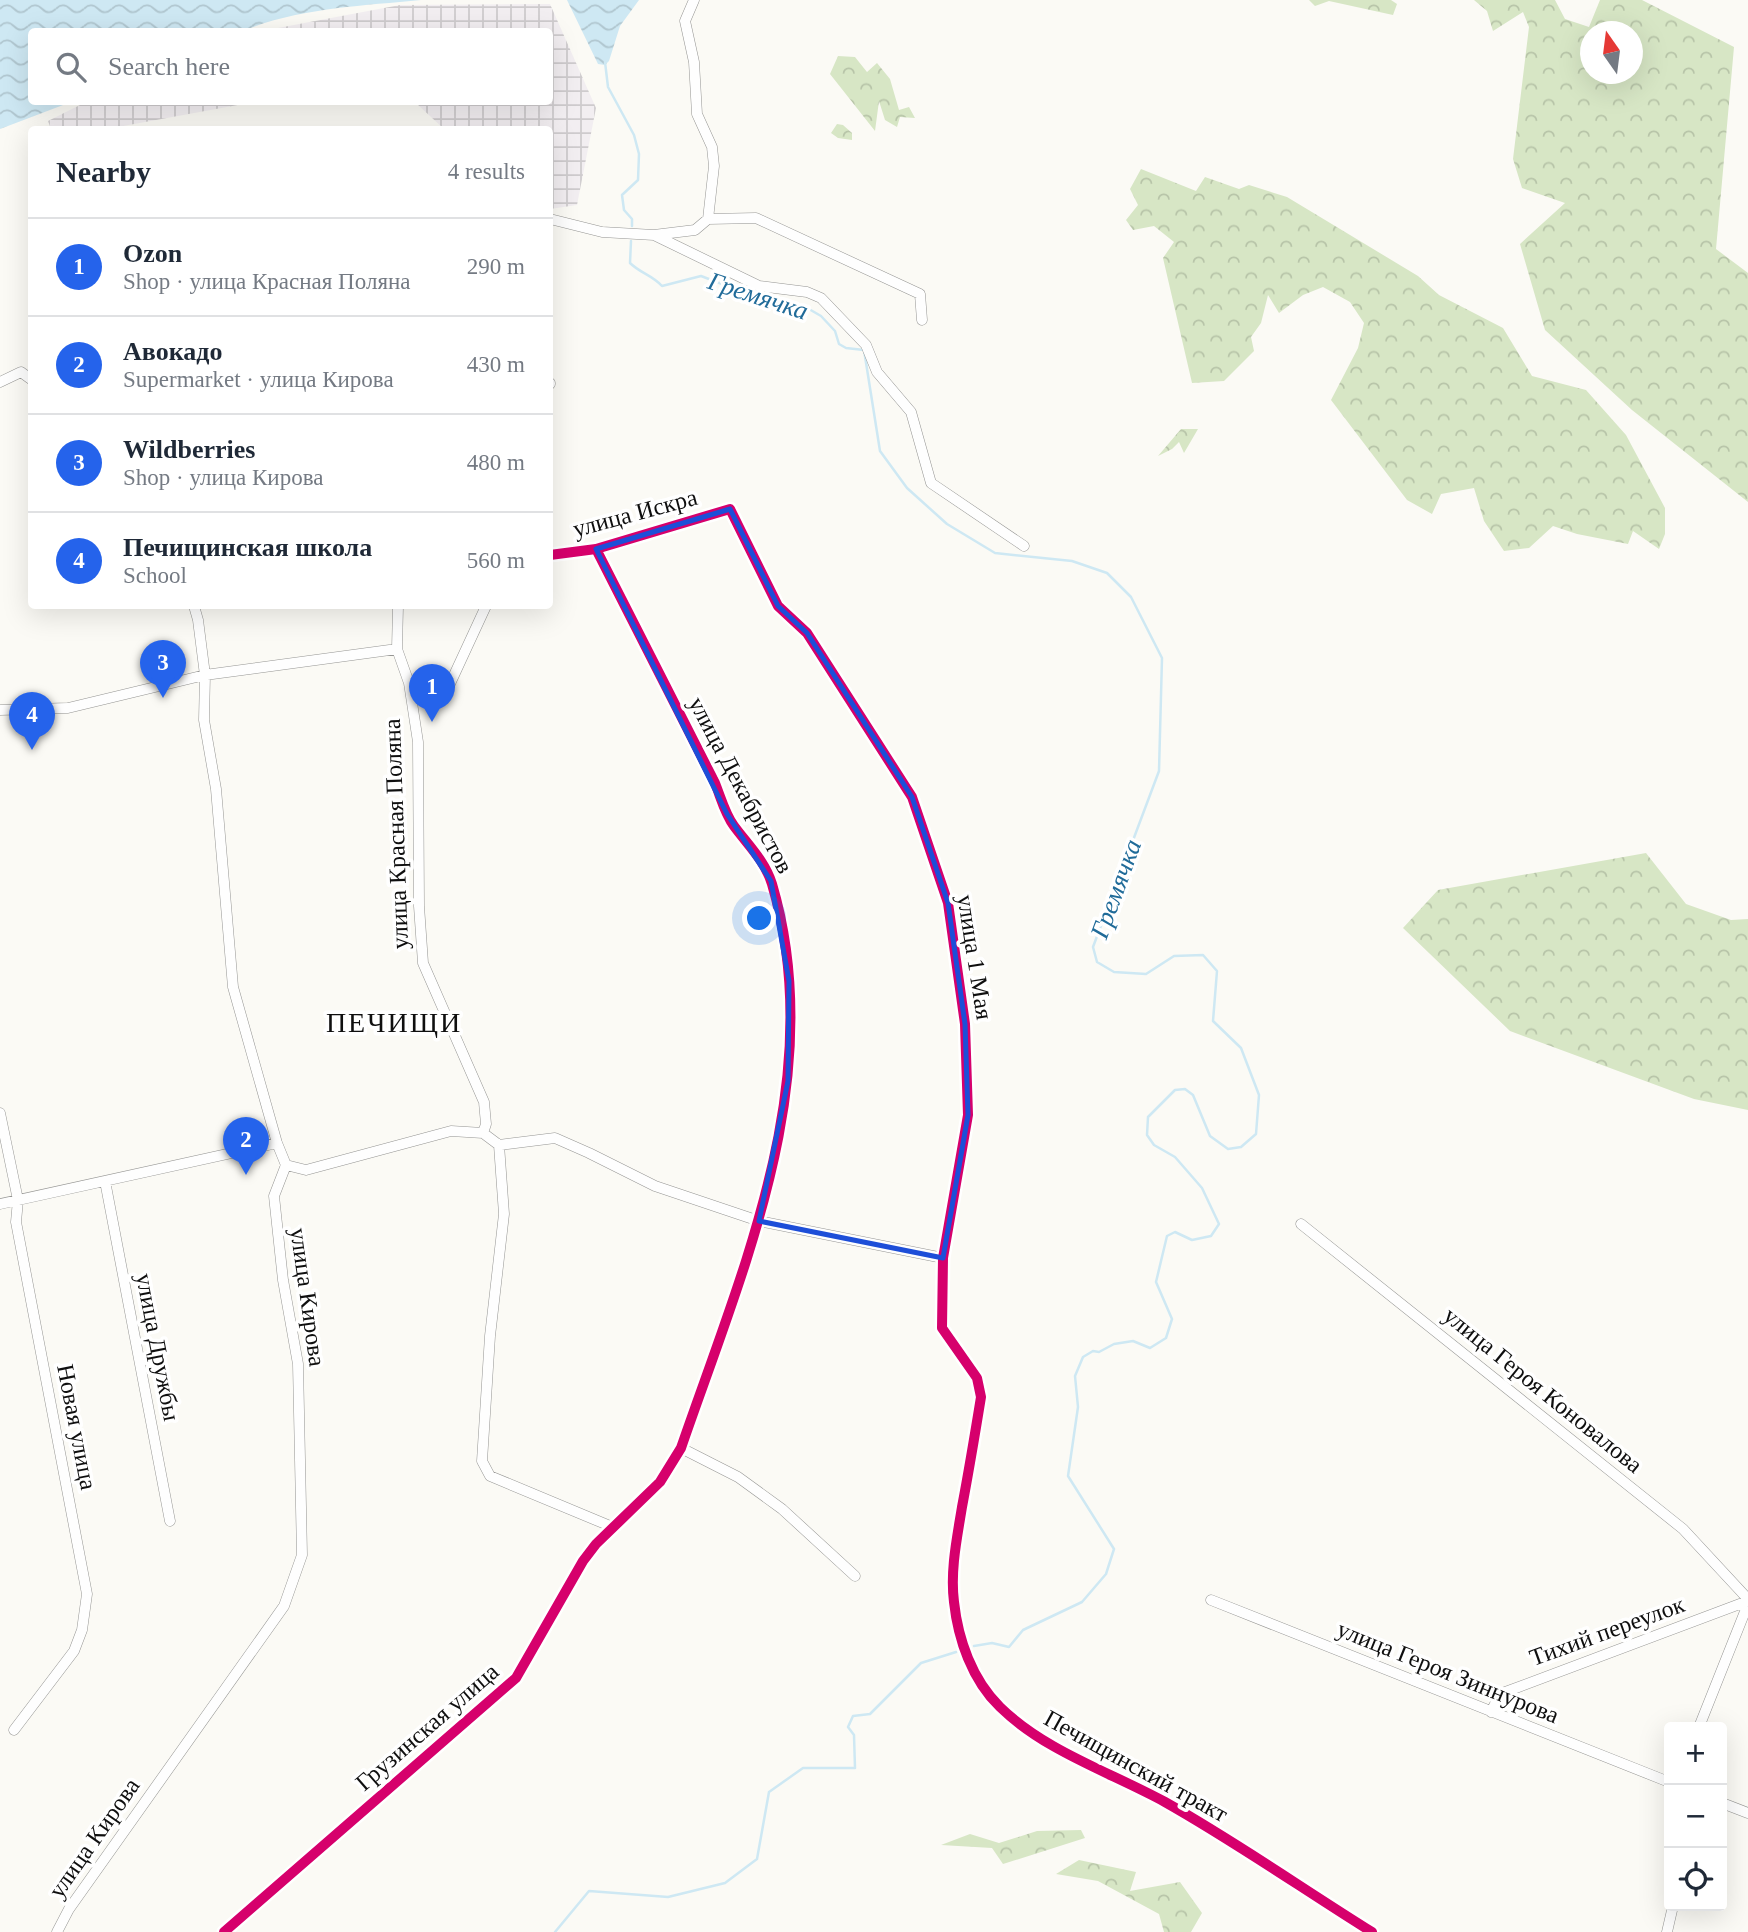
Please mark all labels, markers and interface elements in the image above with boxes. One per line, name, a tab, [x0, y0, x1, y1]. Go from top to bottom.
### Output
north arrow	[1580, 21, 1643, 84]
search box	[28, 28, 553, 105]
icon: search	[52, 48, 90, 86]
text: Search here	[108, 52, 230, 81]
text: Nearby	[56, 155, 151, 188]
text: 4 results	[448, 159, 525, 184]
text: Ozon	[123, 239, 182, 268]
text: 1	[73, 254, 85, 279]
text: 290 m	[467, 254, 525, 279]
water label: Гремячка	[703, 266, 812, 326]
text: Shop · улица Красная Поляна	[123, 269, 410, 294]
text: Авокадо	[123, 337, 222, 366]
text: 2	[73, 352, 85, 377]
text: 430 m	[467, 352, 525, 377]
text: Supermarket · улица Кирова	[123, 367, 394, 392]
text: Wildberries	[123, 435, 255, 464]
text: 3	[73, 450, 85, 475]
text: 480 m	[467, 450, 525, 475]
text: Shop · улица Кирова	[123, 465, 323, 490]
street label: улица Искра	[570, 484, 700, 542]
text: Печищинская школа	[123, 533, 372, 562]
text: 4	[73, 548, 85, 573]
text: 560 m	[467, 548, 525, 573]
text: School	[123, 563, 187, 588]
pin: 3	[140, 640, 186, 698]
pin: 1	[409, 664, 455, 722]
pin: 4	[9, 692, 55, 750]
street label: улица Декабристов	[684, 692, 798, 878]
street label: улица Красная Поляна	[379, 718, 413, 950]
water label: Гремячка	[1084, 835, 1147, 944]
street label: улица 1 Мая	[952, 893, 998, 1021]
your location	[742, 901, 776, 935]
district label: ПЕЧИЩИ	[326, 1007, 462, 1038]
pin: 2	[223, 1117, 269, 1175]
street label: улица Кирова	[285, 1226, 331, 1368]
street label: улица Дружбы	[131, 1271, 185, 1423]
street label: улица Героя Коновалова	[1439, 1302, 1648, 1478]
street label: Новая улица	[52, 1362, 102, 1492]
street label: Тихий переулок	[1526, 1591, 1688, 1671]
street label: улица Героя Зиннурова	[1333, 1616, 1563, 1729]
street label: Грузинская улица	[351, 1658, 504, 1796]
street label: Печищинский тракт	[1040, 1705, 1233, 1827]
map controls	[1664, 1722, 1727, 1911]
button: +	[1664, 1722, 1727, 1785]
street label: улица Кирова	[43, 1773, 145, 1903]
button: −	[1664, 1785, 1727, 1848]
button: locate	[1664, 1848, 1727, 1911]

